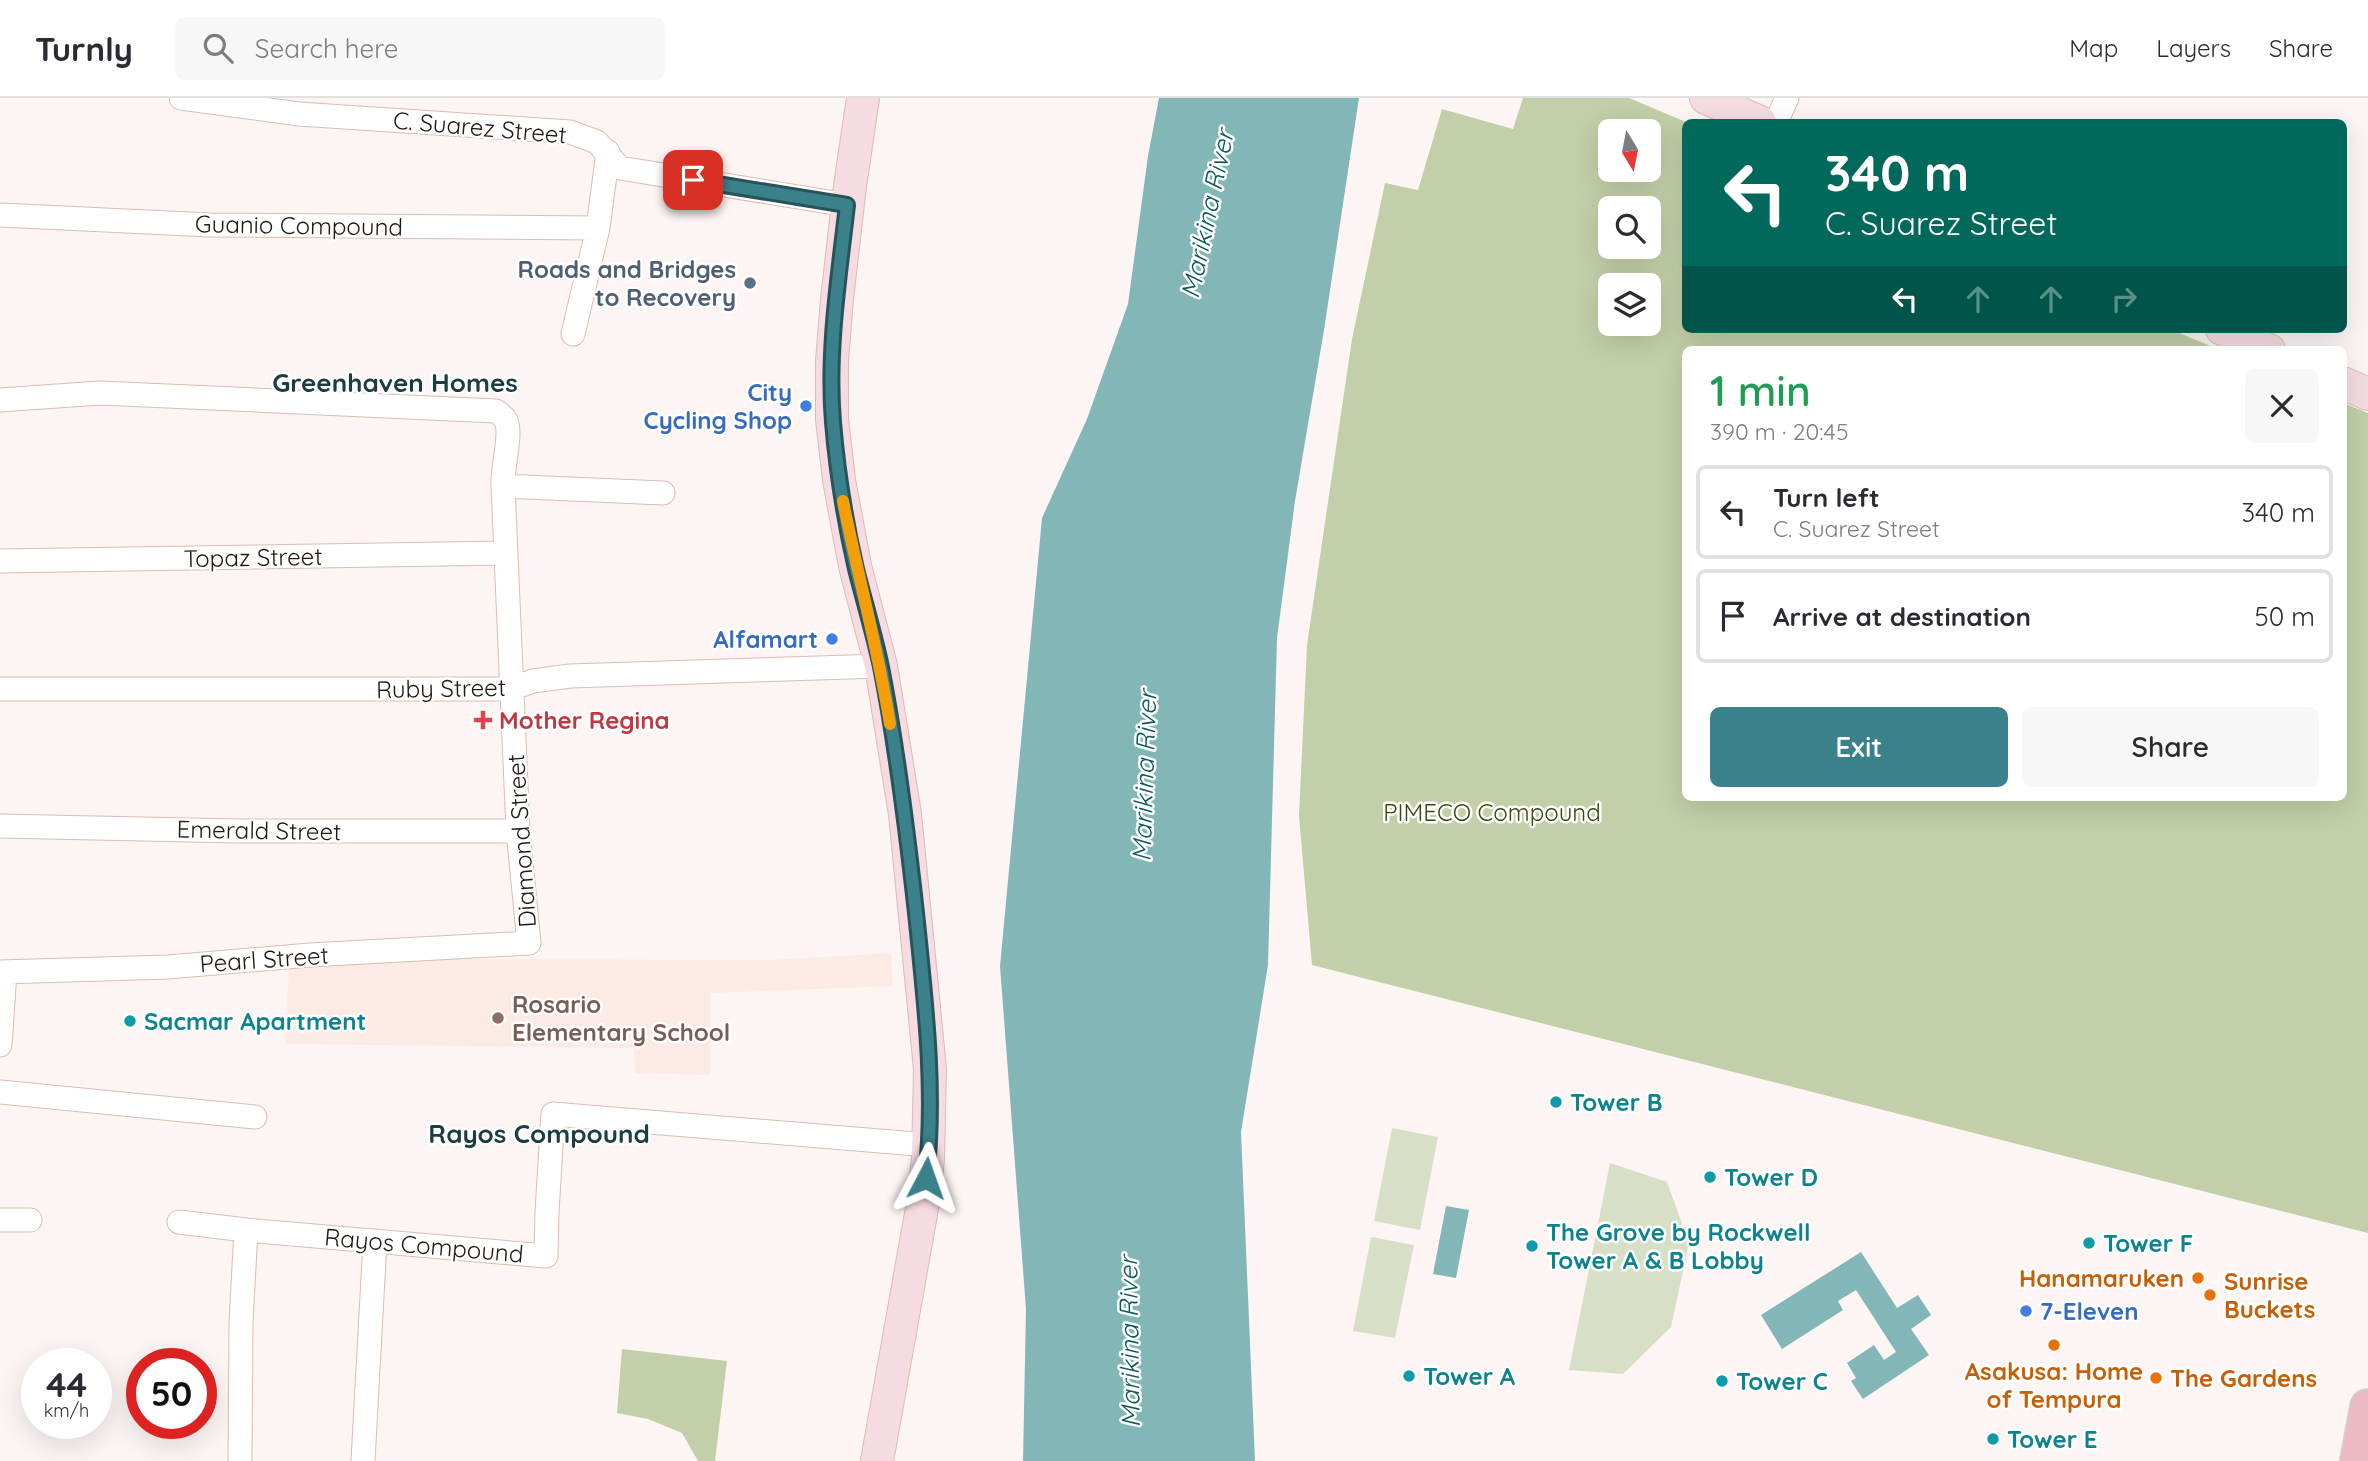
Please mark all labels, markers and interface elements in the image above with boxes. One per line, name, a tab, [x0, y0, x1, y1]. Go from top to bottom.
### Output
search box	[175, 17, 665, 80]
text: Turnly	[35, 28, 133, 69]
icon: search	[199, 29, 237, 67]
text: Search here	[255, 32, 398, 65]
text: Map	[2069, 33, 2118, 63]
text: Layers	[2156, 33, 2231, 63]
text: Share	[2269, 33, 2333, 63]
street label: C. Suarez Street	[392, 104, 568, 150]
north arrow	[1598, 119, 1661, 182]
map controls	[1598, 119, 1661, 336]
water label: Marikina River	[1173, 124, 1242, 301]
text: 340 m	[1825, 142, 1969, 203]
icon: left	[1710, 147, 1801, 238]
pin	[663, 150, 723, 210]
icon: arrive	[674, 161, 712, 199]
button: search	[1598, 196, 1661, 259]
text: C. Suarez Street	[1825, 203, 2057, 243]
street label: Guanio Compound	[195, 208, 403, 242]
place label: Roads and Bridges to Recovery	[518, 254, 736, 312]
button: layers	[1598, 273, 1661, 336]
marker: Roads and Bridges to Recovery	[742, 275, 758, 291]
icon: left	[1886, 280, 1924, 318]
icon: ahead	[1959, 280, 1997, 318]
icon: ahead	[2032, 280, 2070, 318]
icon: right	[2105, 280, 2143, 318]
text: 1 min	[1710, 364, 1811, 417]
district label: Greenhaven Homes	[272, 366, 518, 399]
button: close	[2245, 369, 2319, 443]
place label: City Cycling Shop	[644, 377, 792, 435]
marker: City Cycling Shop	[798, 398, 814, 414]
text: 390 m · 20:45	[1710, 417, 1848, 446]
text: Turn left	[1773, 481, 1880, 514]
icon: left	[1714, 493, 1752, 531]
text: 340 m	[2241, 496, 2315, 529]
text: C. Suarez Street	[1773, 514, 1940, 543]
street label: Topaz Street	[183, 541, 323, 573]
icon: arrive	[1714, 597, 1752, 635]
text: Arrive at destination	[1773, 600, 2031, 633]
text: 50 m	[2255, 600, 2315, 633]
place label: Alfamart	[713, 624, 818, 654]
marker: Alfamart	[824, 631, 840, 647]
street label: Ruby Street	[376, 672, 506, 704]
water label: Marikina River	[1125, 687, 1164, 862]
place label: Mother Regina	[499, 705, 670, 735]
button: Exit	[1710, 707, 2008, 787]
button: Share	[2022, 707, 2319, 787]
marker: Mother Regina	[473, 710, 493, 730]
street label: Diamond Street	[500, 753, 542, 929]
park label: PIMECO Compound	[1383, 797, 1601, 827]
street label: Emerald Street	[176, 814, 342, 846]
street label: Pearl Street	[199, 940, 329, 978]
place label: Rosario Elementary School	[512, 989, 730, 1047]
place label: Sacmar Apartment	[144, 1006, 366, 1036]
marker: Rosario Elementary School	[490, 1010, 506, 1026]
marker: Sacmar Apartment	[122, 1013, 138, 1029]
place label: Tower B	[1570, 1087, 1663, 1117]
marker: Tower B	[1548, 1094, 1564, 1110]
district label: Rayos Compound	[428, 1117, 650, 1150]
position arrow	[889, 1141, 963, 1215]
place label: Tower D	[1724, 1162, 1818, 1192]
marker: Tower D	[1702, 1169, 1718, 1185]
place label: The Grove by Rockwell Tower A & B Lobby	[1546, 1217, 1811, 1275]
street label: Rayos Compound	[323, 1221, 525, 1269]
place label: Tower F	[2103, 1228, 2193, 1258]
marker: Tower F	[2081, 1235, 2097, 1251]
marker: The Grove by Rockwell Tower A & B Lobby	[1524, 1238, 1540, 1254]
water label: Marikina River	[1111, 1253, 1147, 1428]
place label: Hanamaruken	[2019, 1263, 2184, 1293]
place label: Sunrise Buckets	[2224, 1266, 2315, 1324]
marker: Hanamaruken	[2190, 1270, 2206, 1286]
marker: Sunrise Buckets	[2202, 1287, 2218, 1303]
place label: 7-Eleven	[2040, 1296, 2139, 1326]
marker: 7-Eleven	[2018, 1303, 2034, 1319]
marker: Asakusa: Home of Tempura	[2046, 1337, 2062, 1353]
speed limit sign: 50	[126, 1348, 217, 1439]
place label: Asakusa: Home of Tempura	[1965, 1356, 2143, 1414]
place label: Tower A	[1423, 1361, 1516, 1391]
text: 44	[46, 1362, 87, 1406]
place label: The Gardens	[2170, 1363, 2317, 1393]
place label: Tower C	[1736, 1366, 1828, 1396]
marker: Tower A	[1401, 1368, 1417, 1384]
marker: The Gardens	[2148, 1370, 2164, 1386]
marker: Tower C	[1714, 1373, 1730, 1389]
text: km/h	[44, 1399, 89, 1422]
place label: Tower E	[2007, 1424, 2098, 1454]
marker: Tower E	[1985, 1431, 2001, 1447]

